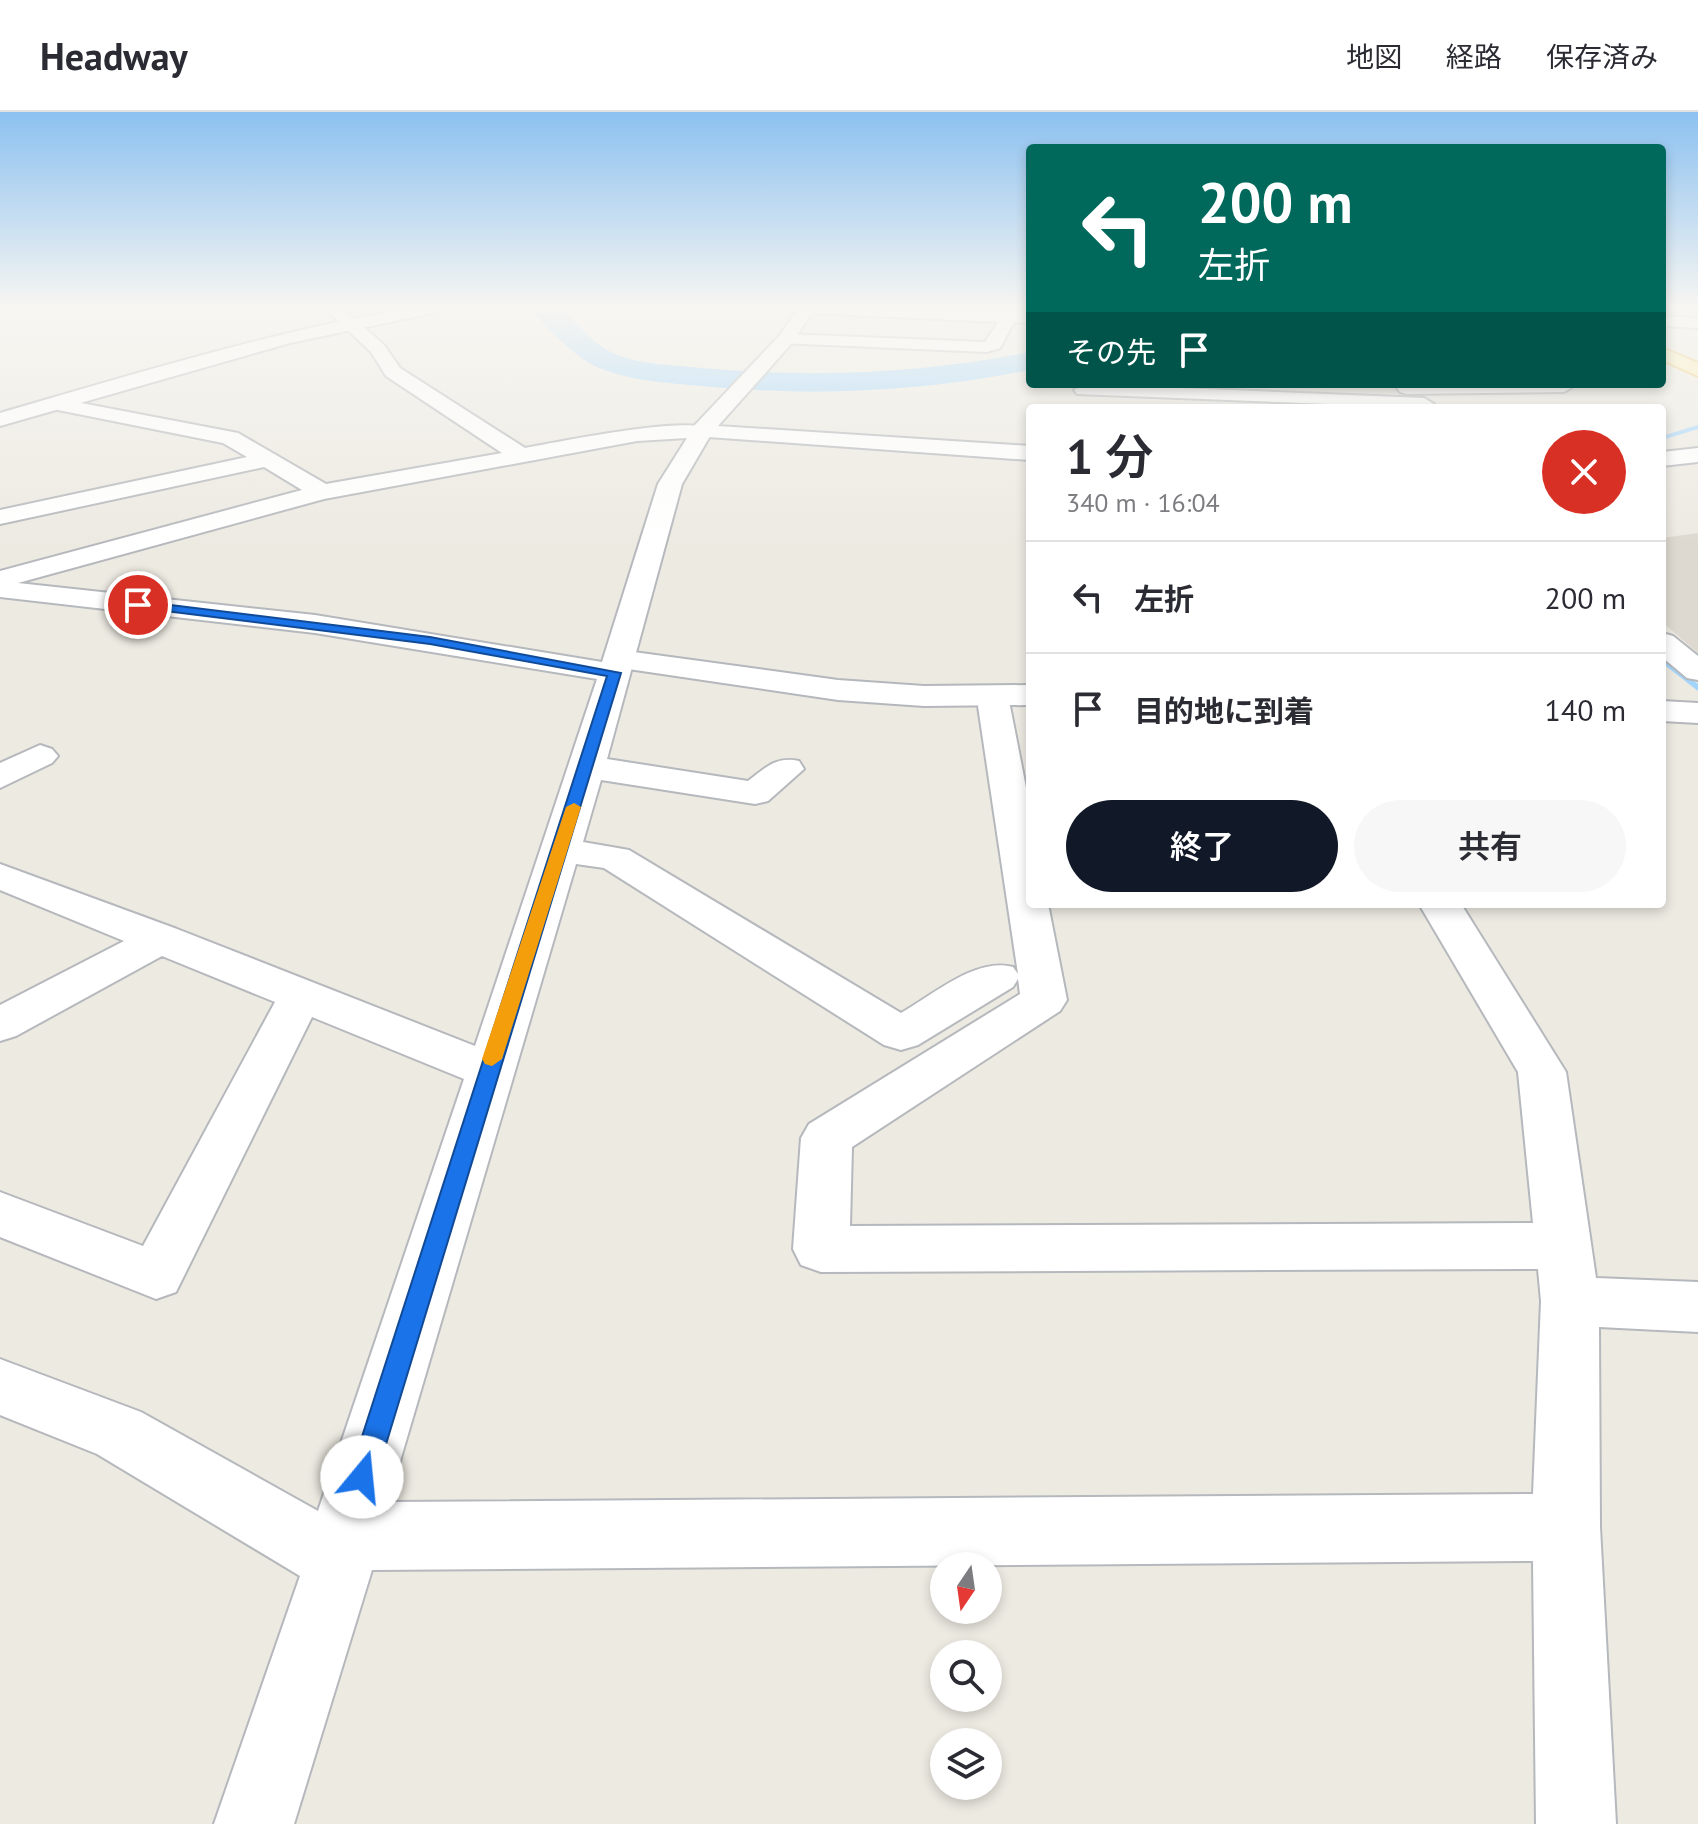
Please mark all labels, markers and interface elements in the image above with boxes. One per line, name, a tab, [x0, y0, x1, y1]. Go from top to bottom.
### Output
text: Headway	[40, 31, 188, 80]
text: 地図	[1346, 38, 1402, 75]
text: 経路	[1446, 38, 1502, 75]
text: 保存済み	[1546, 38, 1658, 75]
text: 200 m	[1198, 166, 1353, 238]
icon: left	[1066, 176, 1170, 280]
text: 左折	[1198, 241, 1270, 288]
icon: arrive	[1172, 328, 1216, 372]
text: その先	[1066, 332, 1156, 371]
text: 1 分	[1066, 425, 1153, 487]
button: close	[1542, 430, 1626, 514]
text: 340 m · 16:04	[1066, 486, 1220, 519]
pin	[104, 571, 172, 639]
icon: left	[1066, 575, 1110, 619]
text: 200 m	[1545, 578, 1626, 617]
text: 左折	[1134, 579, 1194, 618]
icon: arrive	[116, 583, 160, 627]
icon: arrive	[1066, 687, 1110, 731]
text: 140 m	[1545, 690, 1626, 729]
text: 目的地に到着	[1134, 691, 1314, 730]
button: 終了	[1066, 800, 1338, 892]
button: 共有	[1354, 800, 1626, 892]
position arrow	[320, 1435, 404, 1519]
north arrow	[930, 1552, 1002, 1624]
map controls	[930, 1552, 1002, 1800]
button: search	[930, 1640, 1002, 1712]
button: layers	[930, 1728, 1002, 1800]

